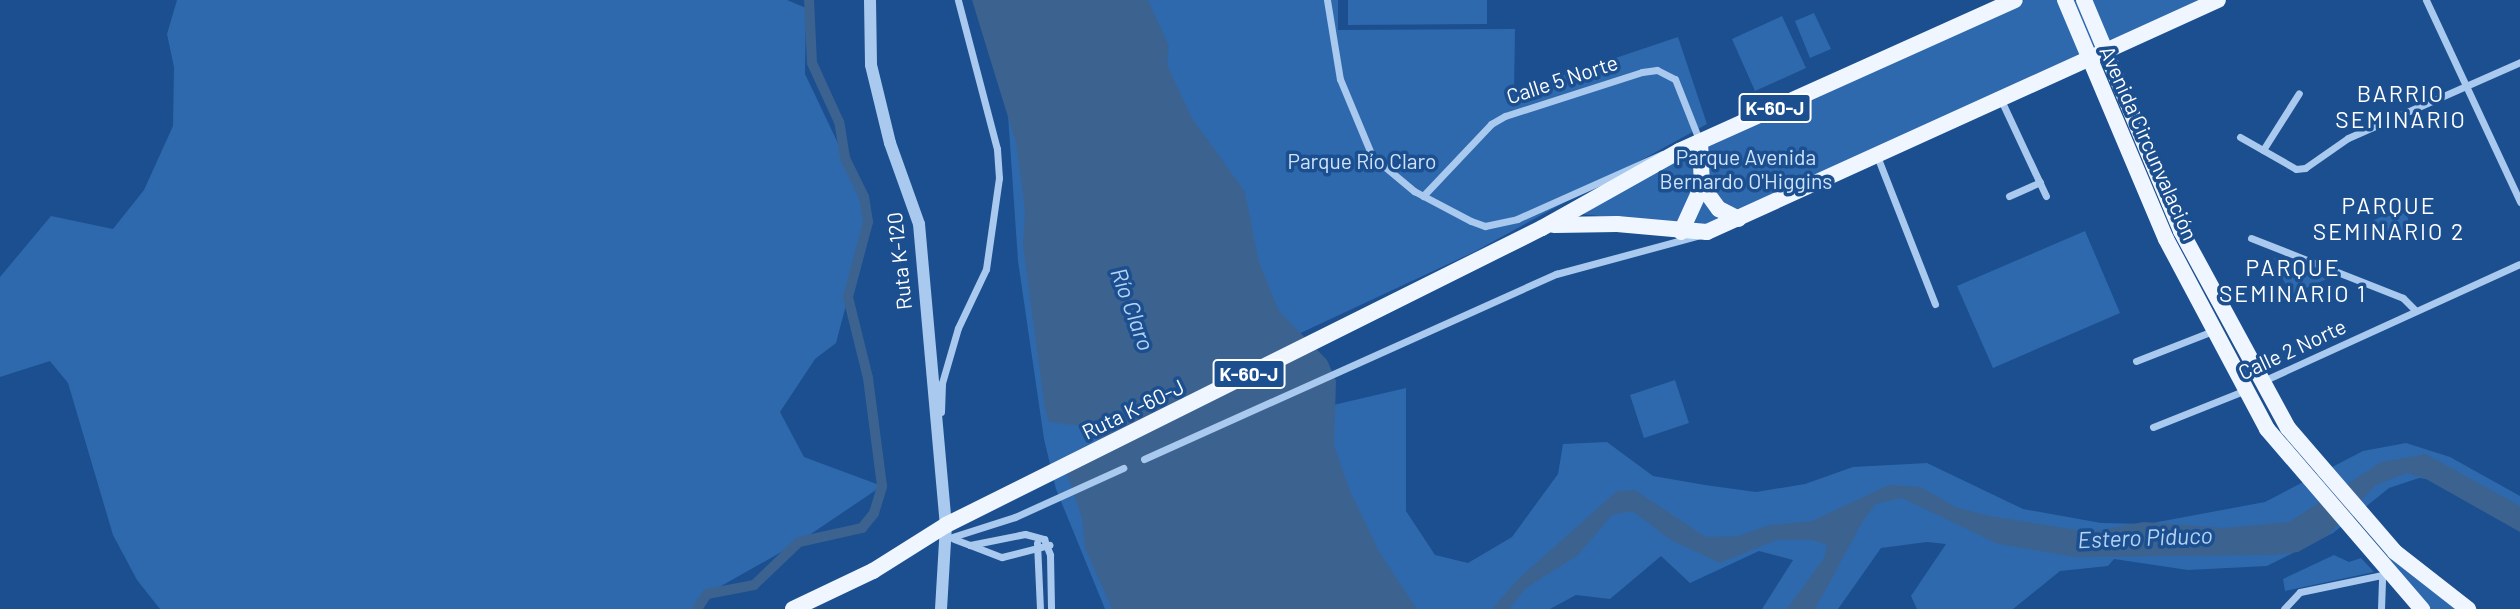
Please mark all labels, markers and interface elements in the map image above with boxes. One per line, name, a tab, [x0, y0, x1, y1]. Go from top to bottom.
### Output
street label: Avenida Circunvalación	[2095, 42, 2203, 244]
street label: Calle 5 Norte	[1503, 49, 1621, 109]
district label: BARRIO SEMINARIO	[2336, 79, 2466, 133]
road number: K-60-J	[1738, 92, 1812, 124]
park label: Parque Avenida Bernardo O'Higgins	[1660, 144, 1832, 194]
park label: Parque Río Claro	[1288, 148, 1436, 174]
district label: PARQUE SEMINARIO 2	[2314, 191, 2464, 245]
street label: Ruta K-120	[881, 211, 917, 311]
district label: PARQUE SEMINARIO 1	[2220, 253, 2366, 307]
water label: Río Claro	[1105, 264, 1161, 354]
street label: Calle 2 Norte	[2234, 313, 2350, 385]
road number: K-60-J	[1212, 358, 1286, 390]
street label: Ruta K-60-J	[1078, 373, 1188, 445]
water label: Estero Piduco	[2077, 521, 2213, 553]

